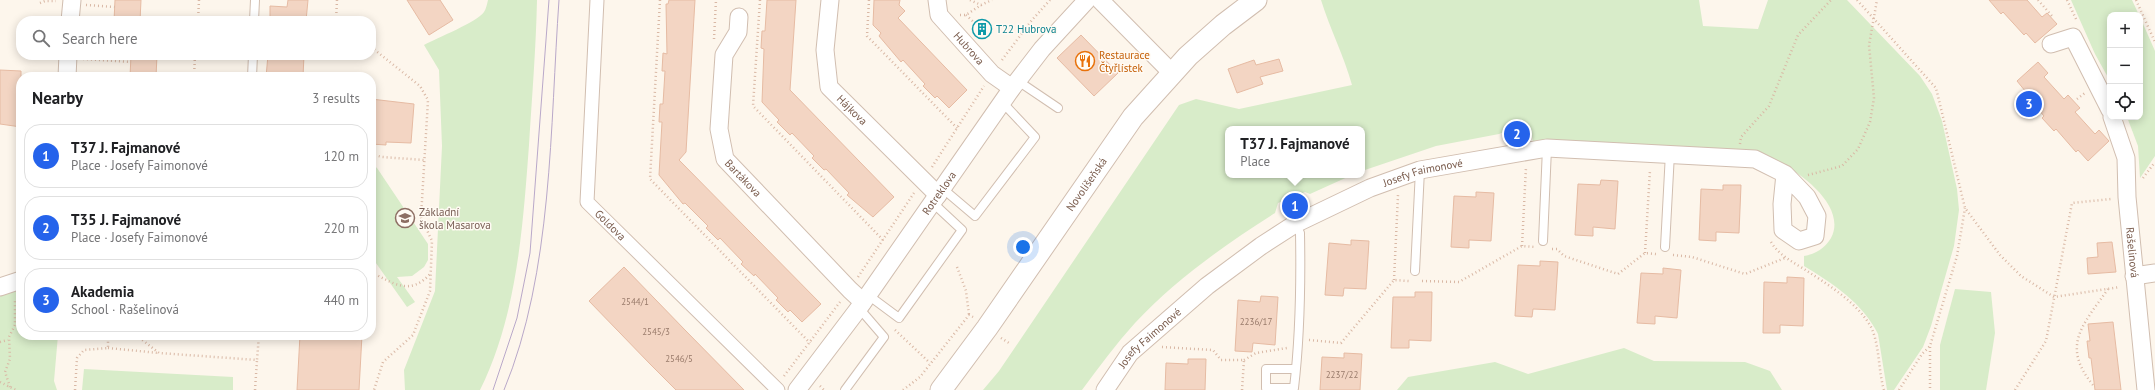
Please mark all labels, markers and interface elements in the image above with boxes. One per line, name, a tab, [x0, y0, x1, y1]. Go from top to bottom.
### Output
map controls	[2107, 12, 2143, 120]
button: +	[2107, 12, 2143, 48]
search box	[16, 16, 376, 60]
building icon: T22 Hubrova	[971, 18, 993, 40]
place label: T22 Hubrova	[996, 22, 1057, 36]
icon: search	[30, 27, 52, 49]
text: Search here	[62, 29, 138, 48]
street label: Hubrova	[951, 29, 987, 68]
place label: Restaurace Čtyřlístek	[1099, 48, 1150, 75]
button: −	[2107, 48, 2143, 84]
restaurant icon: Restaurace Čtyřlístek	[1074, 50, 1096, 72]
button: locate	[2107, 84, 2143, 120]
text: Nearby	[32, 87, 83, 109]
pin: 3	[2016, 89, 2042, 119]
text: 3 results	[312, 90, 360, 107]
street label: Hájkova	[834, 92, 870, 128]
pin: 2	[1504, 119, 1530, 149]
popup	[1225, 126, 1365, 178]
text: T37 J. Fajmanové	[1240, 134, 1350, 153]
text: T37 J. Fajmanové	[71, 138, 180, 157]
text: 1	[42, 148, 50, 165]
text: 120 m	[324, 148, 359, 165]
text: Place	[1240, 153, 1270, 170]
street label: Novolíšeňská	[1063, 155, 1110, 214]
street label: Bartákova	[722, 156, 764, 200]
street label: Josefy Faimonové	[1380, 156, 1464, 190]
text: Place · Josefy Faimonové	[71, 157, 208, 174]
street label: Rotreklova	[919, 168, 959, 217]
pin: 1	[1282, 191, 1308, 221]
place label: Základní škola Masarova	[419, 205, 491, 232]
school or university icon: Základní škola Masarova	[394, 207, 416, 229]
street label: Goldova	[592, 207, 629, 243]
text: T35 J. Fajmanové	[71, 210, 181, 229]
text: 2	[42, 220, 50, 237]
text: 220 m	[324, 220, 359, 237]
street label: Rašelinová	[2123, 226, 2142, 278]
text: Place · Josefy Faimonové	[71, 229, 208, 246]
your location	[1013, 237, 1033, 257]
text: Akademia	[71, 282, 134, 301]
text: 3	[42, 292, 50, 309]
text: 440 m	[324, 292, 359, 309]
house number: 2544/1	[621, 296, 649, 307]
text: School · Rašelinová	[71, 301, 179, 318]
street label: Josefy Faimonové	[1114, 305, 1184, 372]
house number: 2236/17	[1240, 316, 1272, 327]
house number: 2545/3	[642, 326, 670, 337]
house number: 2546/5	[665, 353, 693, 364]
house number: 2237/22	[1326, 369, 1358, 380]

